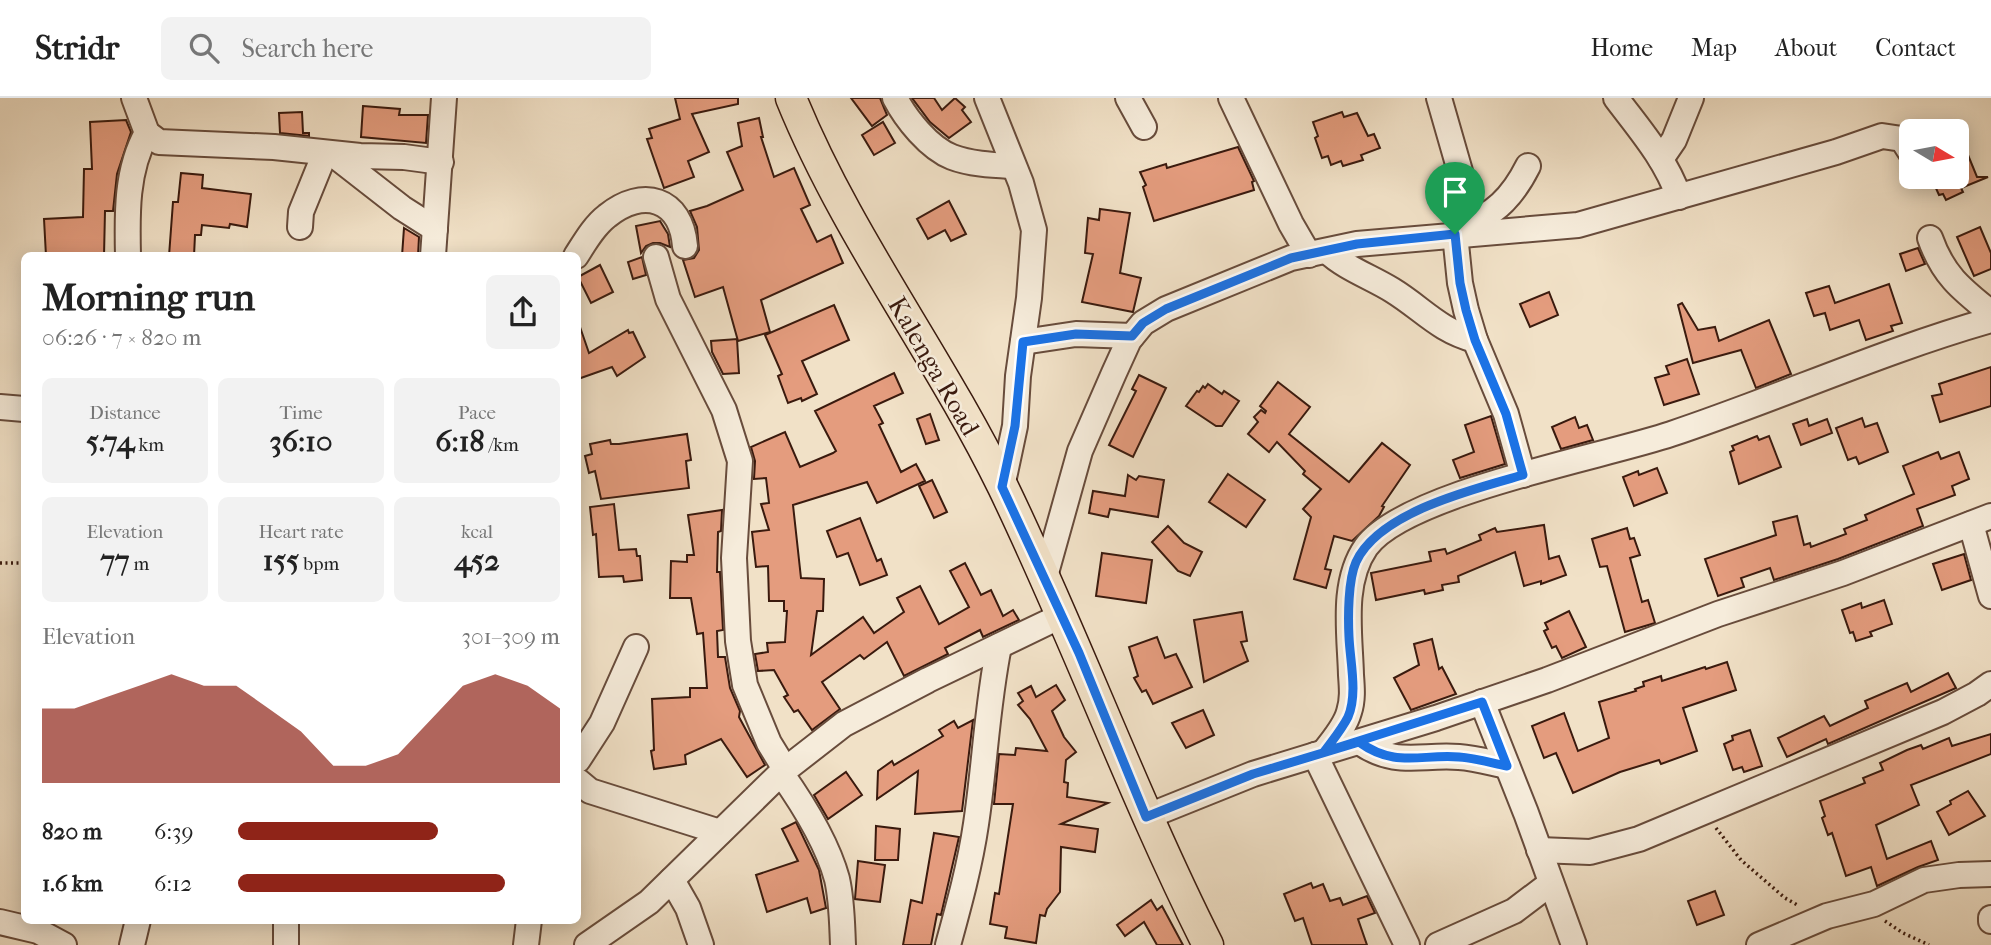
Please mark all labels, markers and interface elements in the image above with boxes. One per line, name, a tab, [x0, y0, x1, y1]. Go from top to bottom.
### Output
search box	[161, 17, 651, 80]
text: Stridr	[35, 29, 119, 68]
icon: search	[185, 29, 223, 67]
text: Search here	[241, 33, 373, 64]
text: Home	[1591, 34, 1653, 62]
text: Map	[1691, 34, 1737, 62]
text: About	[1775, 34, 1837, 62]
text: Contact	[1875, 34, 1956, 62]
north arrow	[1899, 119, 1969, 189]
map controls	[1899, 119, 1969, 189]
pin	[1425, 162, 1485, 234]
icon: arrive	[1436, 173, 1474, 211]
text: Morning run	[42, 275, 255, 320]
button: share	[486, 275, 560, 349]
street label: Kalenga Road	[881, 291, 986, 442]
text: 06:26 · 7 × 820 m	[42, 324, 202, 351]
text: Distance	[89, 402, 161, 424]
text: Time	[279, 402, 323, 424]
text: Pace	[458, 402, 496, 424]
text: 5.74	[86, 424, 134, 459]
text: 36:10	[270, 424, 332, 459]
text: 6:18	[435, 424, 485, 459]
text: km	[134, 434, 164, 456]
text: /km	[485, 434, 519, 456]
text: Elevation	[87, 521, 163, 543]
text: Heart rate	[258, 521, 344, 543]
text: kcal	[461, 521, 493, 543]
text: 77	[101, 543, 130, 578]
text: 155	[263, 543, 299, 578]
text: 452	[454, 543, 500, 578]
text: m	[130, 553, 149, 575]
text: bpm	[299, 553, 339, 575]
text: Elevation	[42, 623, 135, 650]
text: 301–309 m	[462, 623, 560, 650]
text: 820 m	[42, 818, 102, 845]
text: 6:39	[154, 818, 194, 845]
text: 1.6 km	[42, 870, 103, 897]
text: 6:12	[154, 870, 192, 897]

